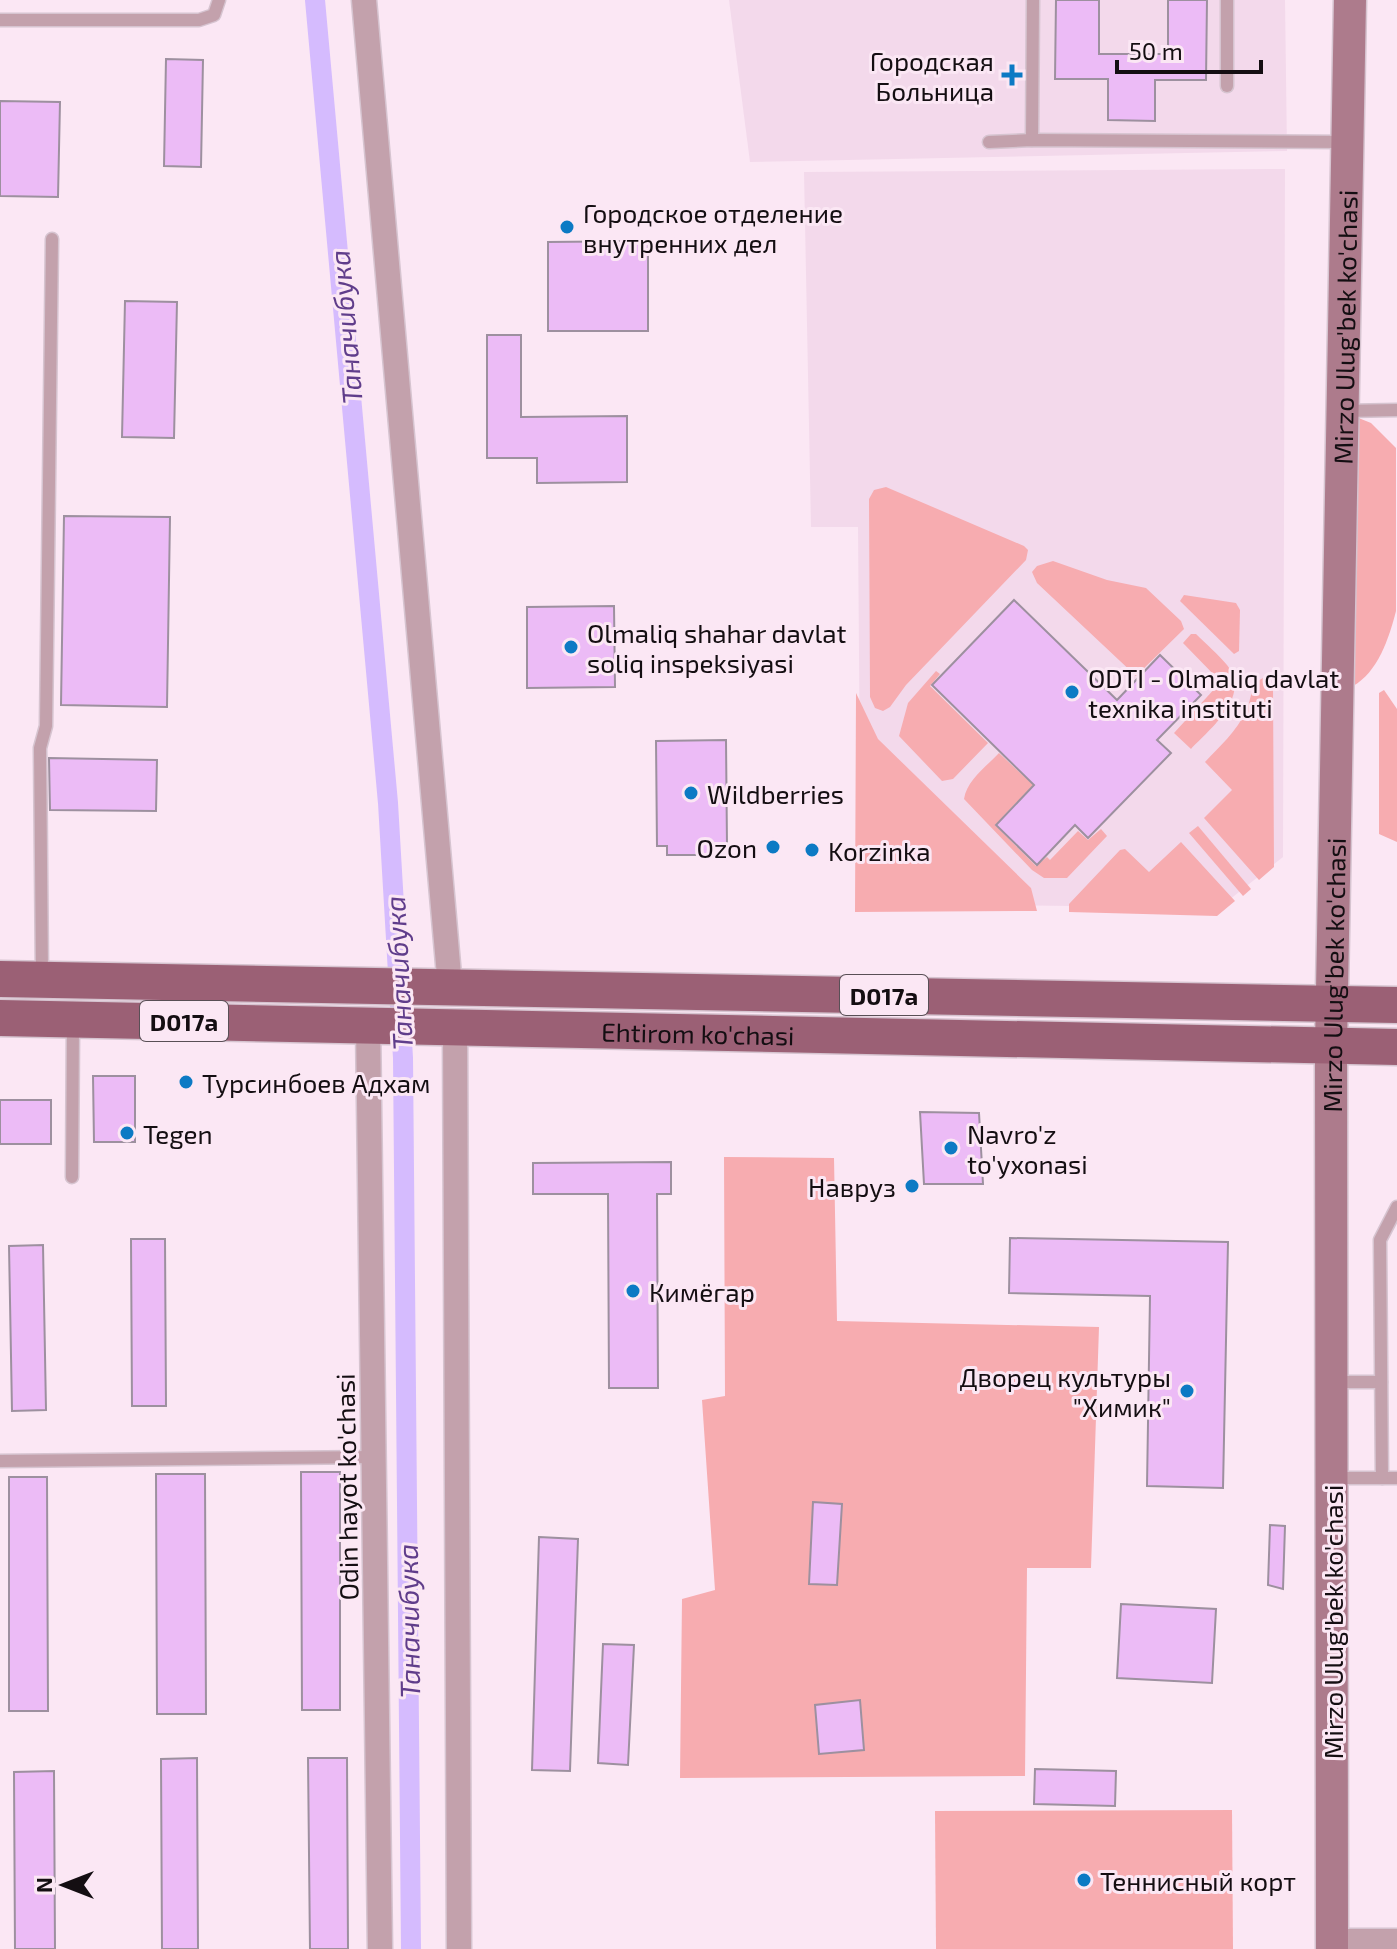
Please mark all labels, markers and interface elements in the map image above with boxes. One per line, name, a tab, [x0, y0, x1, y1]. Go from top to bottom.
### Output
scale bar	[1117, 24, 1261, 74]
text: 50 m	[1129, 36, 1183, 65]
place label: Городская Больница	[870, 45, 994, 106]
marker: Городская Больница	[1001, 64, 1023, 86]
street label: Mirzo Ulug'bek ko'chasi	[1326, 189, 1362, 465]
place label: Городское отделение внутренних дел	[583, 197, 843, 259]
marker: Городское отделение внутренних дел	[558, 218, 576, 236]
water label: Таначибука	[321, 249, 369, 405]
place label: Olmaliq shahar davlat soliq inspeksiyasi	[587, 617, 847, 678]
marker: Olmaliq shahar davlat soliq inspeksiyasi	[562, 638, 580, 656]
place label: ODTI - Olmaliq davlat texnika instituti	[1088, 662, 1339, 723]
marker: ODTI - Olmaliq davlat texnika instituti	[1063, 683, 1081, 701]
place label: Wildberries	[707, 778, 844, 809]
marker: Wildberries	[682, 784, 700, 802]
place label: Ozon	[697, 832, 757, 863]
place label: Korzinka	[828, 835, 931, 866]
street label: Mirzo Ulug'bek ko'chasi	[1315, 837, 1350, 1112]
marker: Ozon	[764, 838, 782, 856]
marker: Korzinka	[803, 841, 821, 859]
water label: Таначибука	[377, 895, 419, 1051]
road number: D017a	[840, 975, 928, 1015]
road number: D017a	[140, 1001, 228, 1041]
street label: Ehtirom ko'chasi	[601, 1015, 795, 1050]
place label: Турсинбоев Адхам	[202, 1067, 431, 1099]
marker: Турсинбоев Адхам	[177, 1073, 195, 1091]
place label: Tegen	[143, 1118, 213, 1149]
place label: Navro'z to'yxonasi	[967, 1118, 1088, 1179]
marker: Tegen	[118, 1124, 136, 1142]
marker: Navro'z to'yxonasi	[942, 1139, 960, 1157]
place label: Навруз	[808, 1171, 896, 1203]
marker: Навруз	[903, 1177, 921, 1195]
place label: Кимёгар	[649, 1276, 755, 1307]
marker: Кимёгар	[624, 1282, 642, 1300]
place label: Дворец культуры "Химик"	[960, 1361, 1171, 1422]
street label: Odin hayot ko'chasi	[329, 1373, 363, 1601]
marker: Дворец культуры "Химик"	[1178, 1382, 1196, 1400]
street label: Mirzo Ulug'bek ko'chasi	[1317, 1485, 1348, 1759]
water label: Таначибука	[390, 1543, 426, 1699]
north arrow	[24, 1845, 104, 1925]
place label: Теннисный корт	[1100, 1865, 1296, 1896]
marker: Теннисный корт	[1075, 1871, 1093, 1889]
text: N	[30, 1877, 56, 1893]

